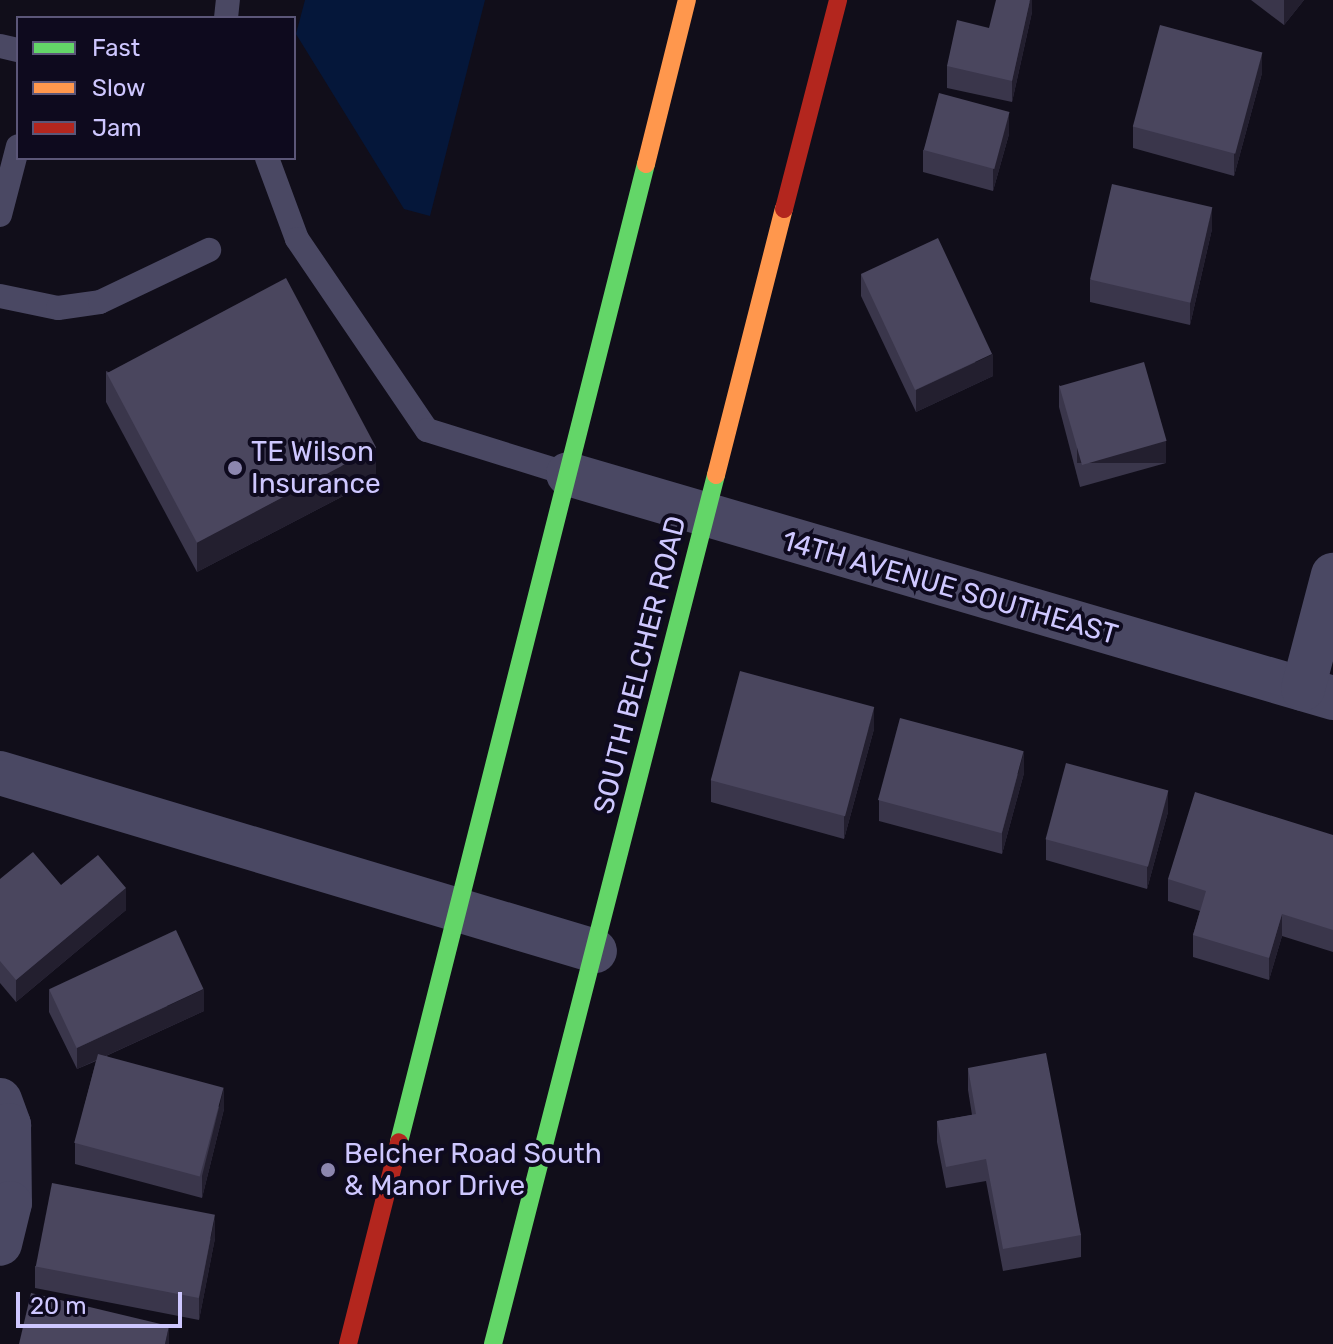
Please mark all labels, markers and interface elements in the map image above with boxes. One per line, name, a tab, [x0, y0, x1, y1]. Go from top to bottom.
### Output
legend	[16, 16, 296, 160]
text: Fast	[92, 34, 140, 62]
text: Slow	[92, 74, 145, 102]
text: Jam	[92, 114, 142, 142]
place label: TE Wilson Insurance	[251, 435, 381, 501]
marker: TE Wilson Insurance	[226, 459, 244, 477]
street label: SOUTH BELCHER ROAD	[587, 512, 693, 818]
street label: 14TH AVENUE SOUTHEAST	[778, 524, 1122, 652]
place label: Belcher Road South & Manor Drive	[344, 1137, 602, 1203]
marker: Belcher Road South & Manor Drive	[319, 1161, 337, 1179]
scale bar	[20, 1276, 186, 1326]
text: 20 m	[30, 1292, 87, 1320]

